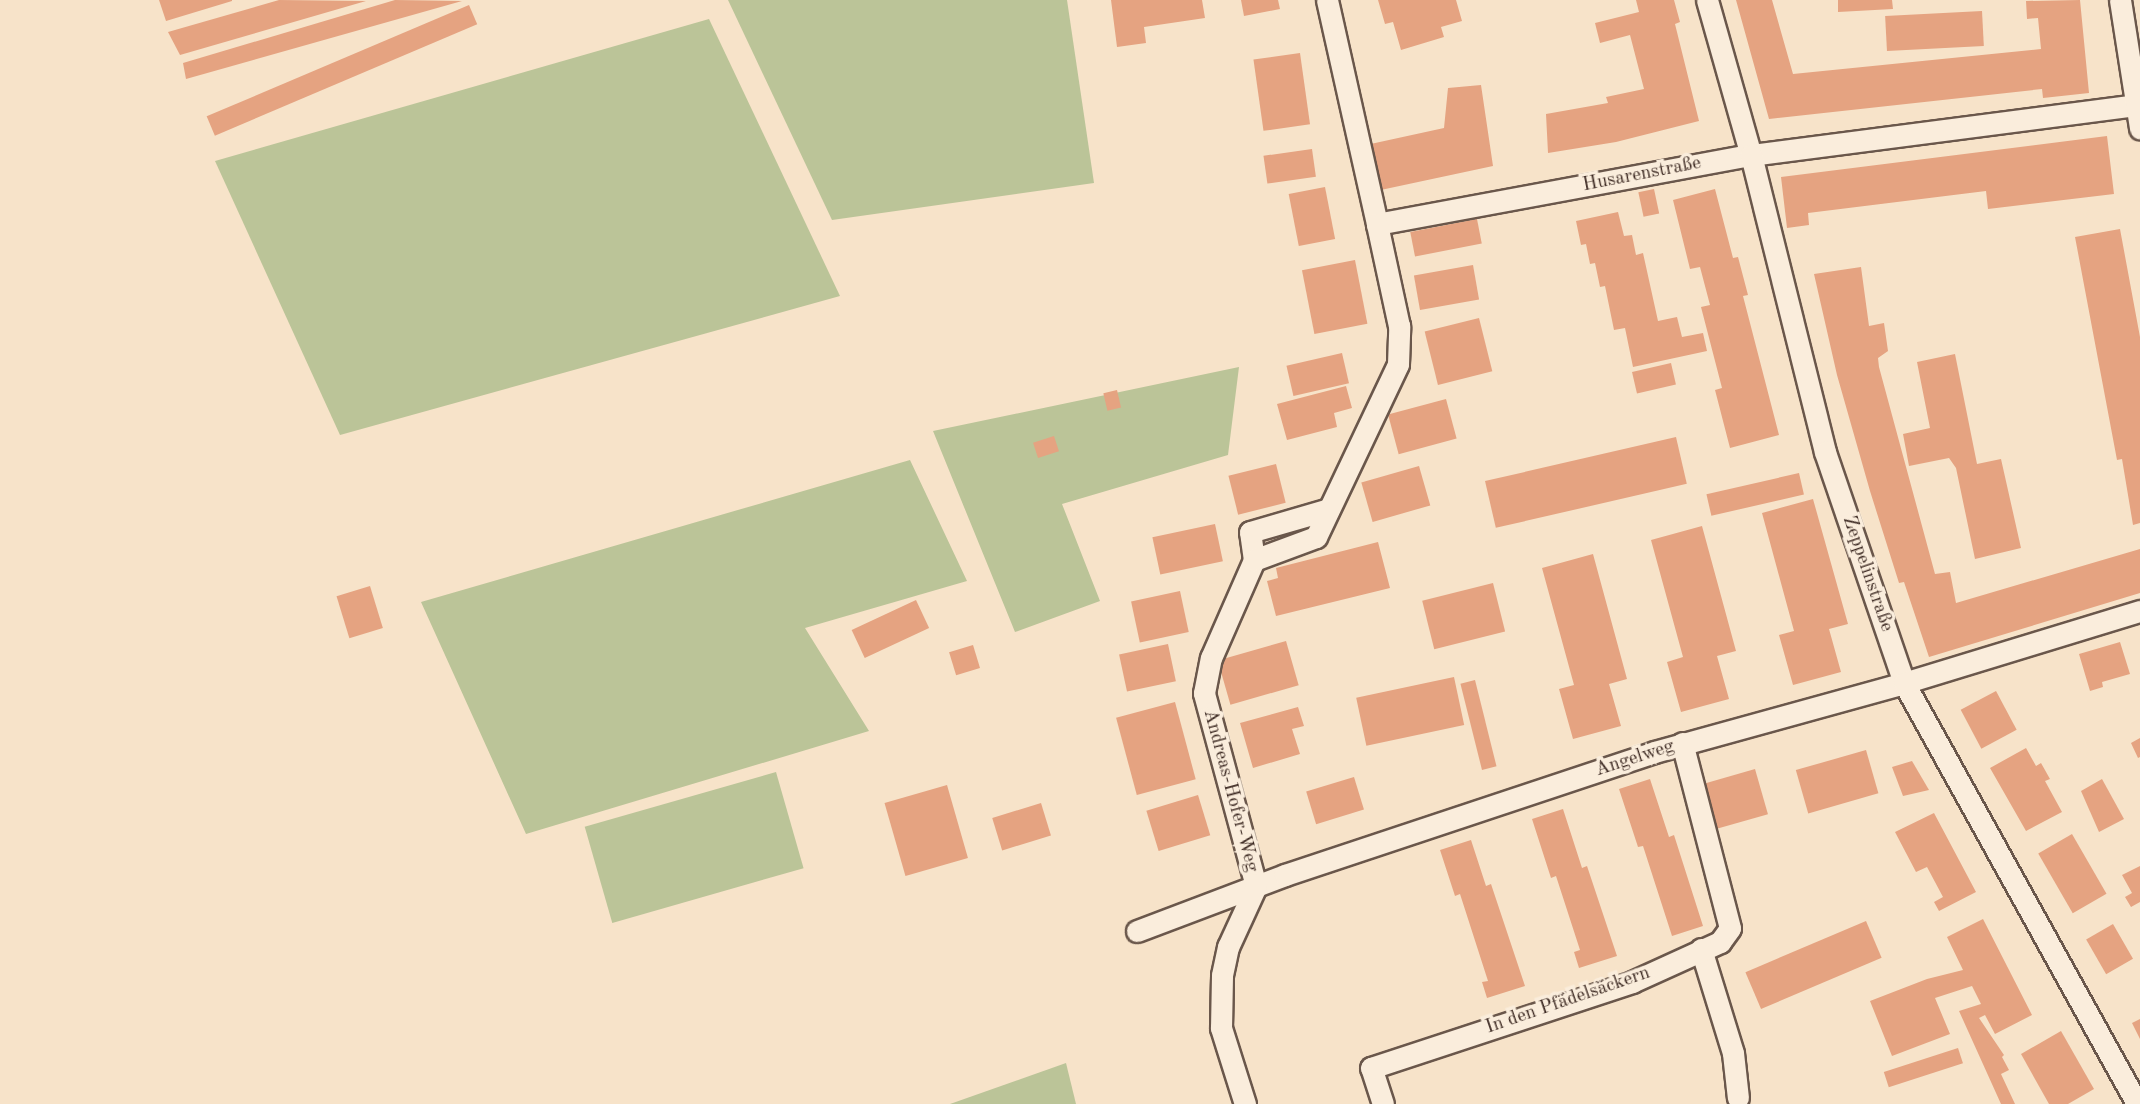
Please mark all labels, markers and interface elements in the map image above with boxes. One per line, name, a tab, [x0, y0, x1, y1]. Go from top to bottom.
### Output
street label: Husarenstraße	[1581, 152, 1703, 198]
street label: Zeppelinstraße	[1837, 513, 1897, 635]
street label: Andreas-Hofer-Weg	[1197, 707, 1263, 875]
street label: Angelweg	[1593, 736, 1677, 782]
street label: In den Pfädelsäckern	[1483, 962, 1653, 1040]

